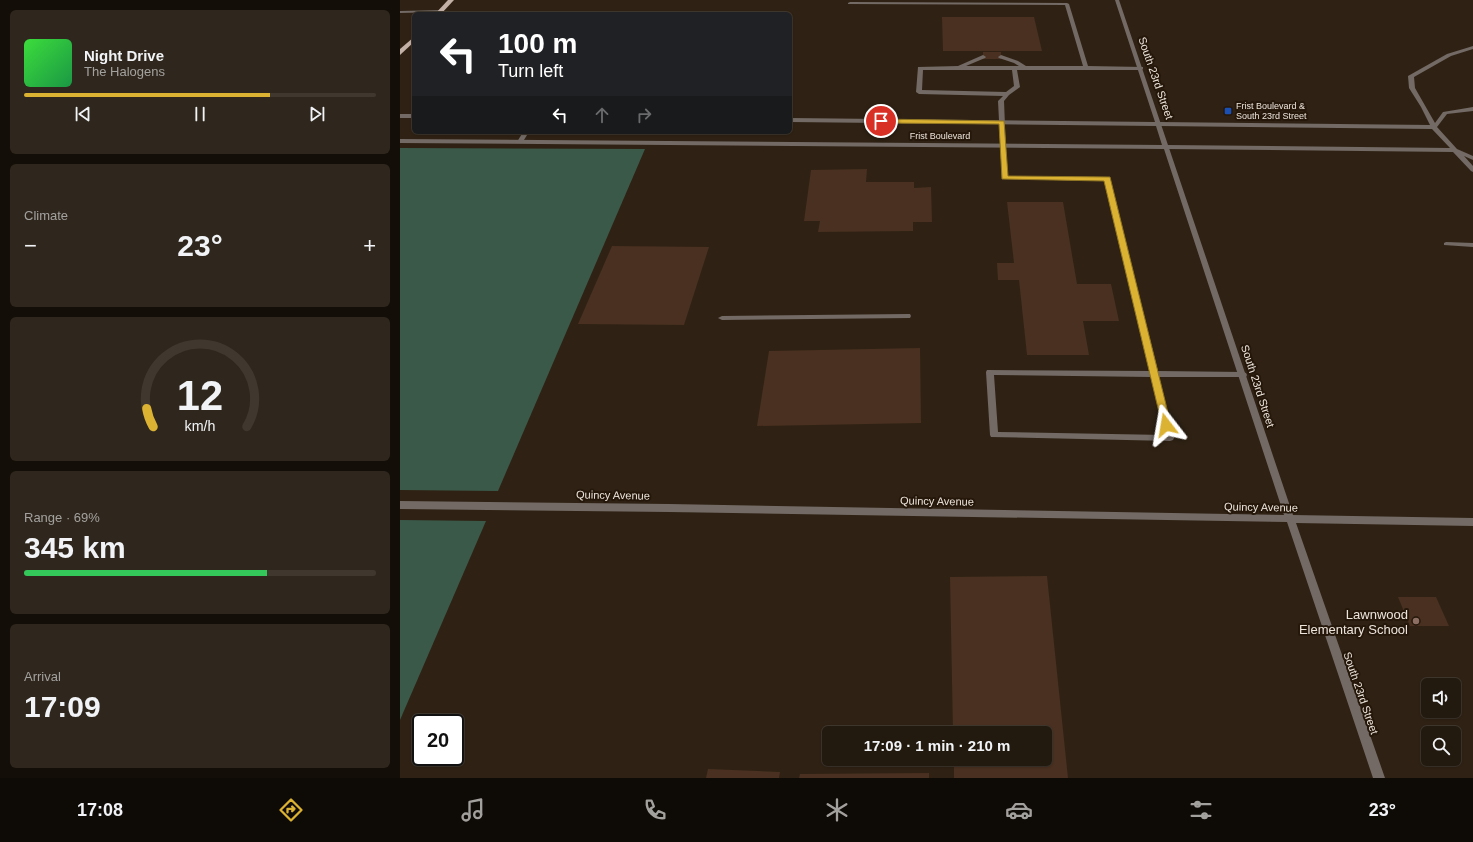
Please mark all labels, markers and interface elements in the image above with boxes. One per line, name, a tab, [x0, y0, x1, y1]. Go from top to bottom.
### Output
icon: left	[432, 28, 484, 80]
text: 100 m	[498, 28, 577, 59]
street label: South 23rd Street	[1136, 35, 1176, 121]
text: Night Drive	[84, 47, 164, 64]
text: Turn left	[498, 61, 563, 81]
text: The Halogens	[84, 64, 165, 79]
place label: Frist Boulevard & South 23rd Street	[1236, 101, 1307, 121]
icon: previous	[72, 103, 94, 125]
icon: pause	[189, 103, 211, 125]
icon: next	[306, 103, 328, 125]
icon: left	[549, 104, 571, 126]
icon: ahead	[591, 104, 613, 126]
icon: right	[633, 104, 655, 126]
pin	[864, 104, 898, 138]
marker: Frist Boulevard & South 23rd Street	[1223, 106, 1233, 116]
icon: arrive	[870, 110, 892, 132]
street label: Frist Boulevard	[910, 131, 970, 141]
text: Climate	[24, 208, 68, 223]
text: 23°	[177, 229, 223, 262]
text: −	[24, 233, 37, 258]
text: +	[363, 233, 376, 258]
street label: South 23rd Street	[1239, 343, 1277, 429]
text: 12	[177, 372, 223, 419]
position arrow	[1145, 404, 1187, 446]
text: km/h	[185, 418, 216, 434]
street label: Quincy Avenue	[576, 488, 650, 502]
street label: Quincy Avenue	[900, 494, 974, 508]
street label: Quincy Avenue	[1224, 500, 1298, 514]
text: Range · 69%	[24, 510, 100, 525]
text: 345 km	[24, 531, 126, 564]
place label: Lawnwood Elementary School	[1299, 607, 1408, 637]
marker: Lawnwood Elementary School	[1411, 616, 1421, 626]
street label: South 23rd Street	[1341, 650, 1381, 736]
text: Arrival	[24, 669, 61, 684]
map controls	[1421, 678, 1461, 766]
button: sound	[1421, 678, 1461, 718]
text: 17:09	[24, 690, 101, 723]
speed limit sign: 20	[412, 714, 464, 766]
button: search	[1421, 726, 1461, 766]
text: 17:09 · 1 min · 210 m	[864, 737, 1010, 754]
icon: directions	[277, 796, 305, 824]
icon: music	[459, 796, 487, 824]
icon: phone	[641, 796, 669, 824]
icon: climate	[823, 796, 851, 824]
icon: car	[1005, 796, 1033, 824]
icon: filters	[1187, 796, 1215, 824]
text: 17:08	[77, 800, 123, 820]
text: 23°	[1369, 800, 1396, 820]

